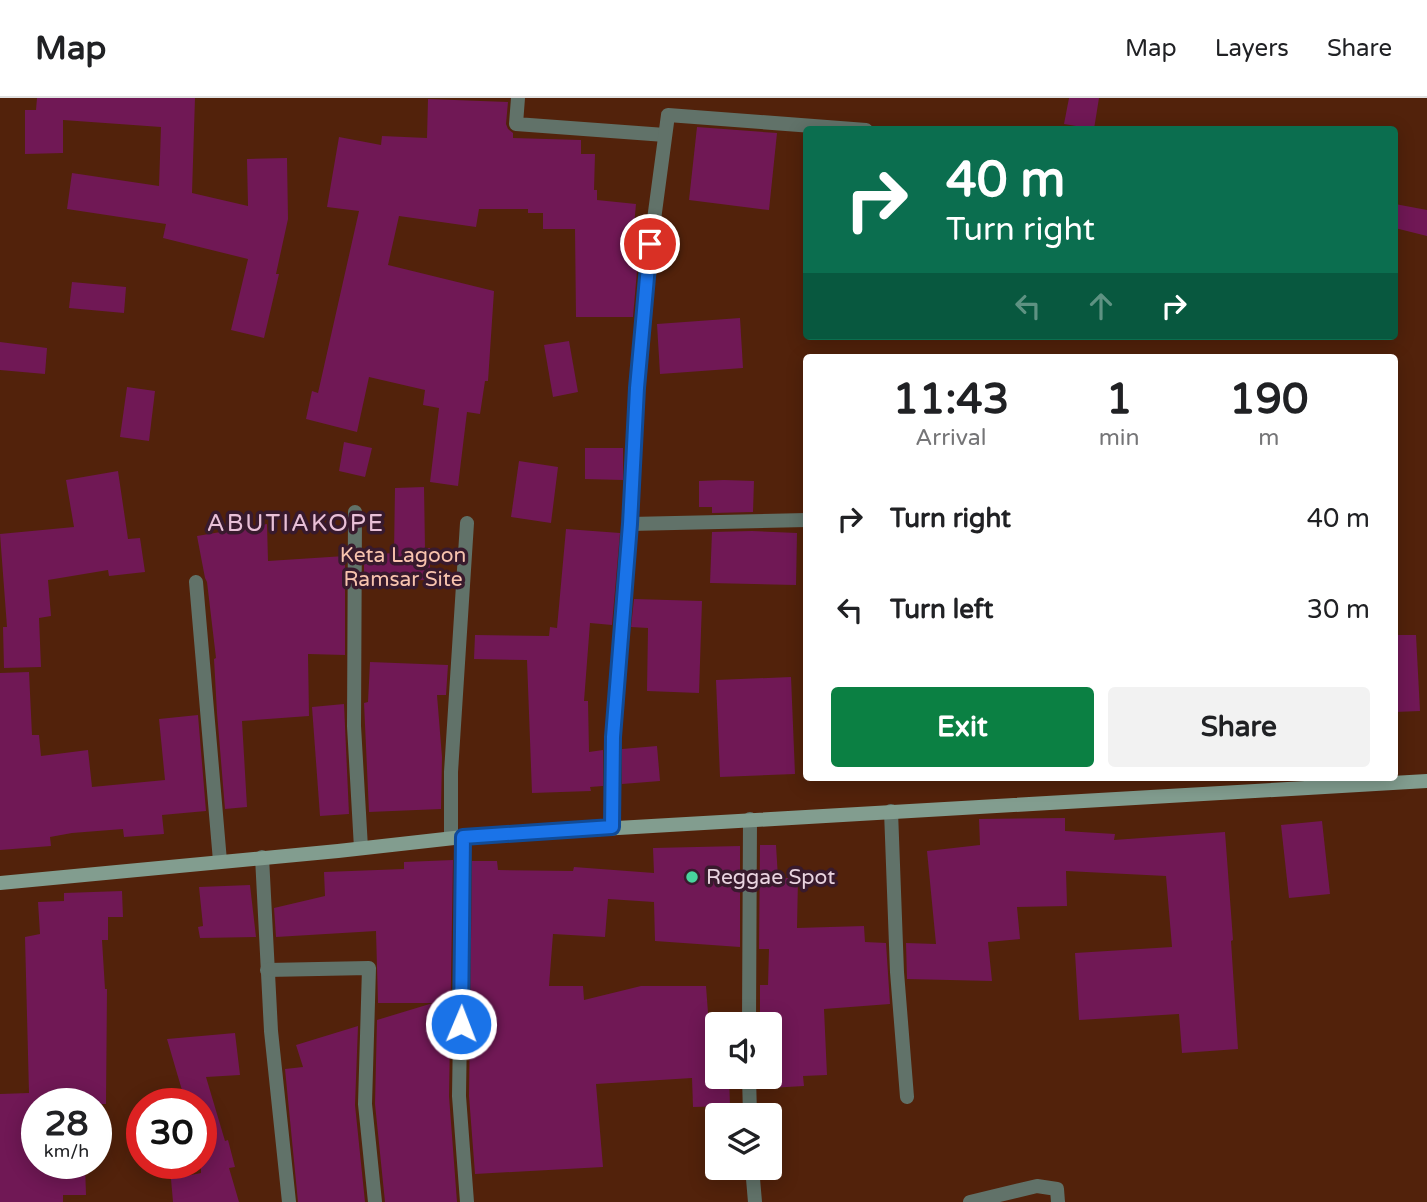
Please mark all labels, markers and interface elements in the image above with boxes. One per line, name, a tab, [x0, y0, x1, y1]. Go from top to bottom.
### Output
text: Map	[35, 29, 106, 68]
text: Map	[1125, 34, 1177, 63]
text: Layers	[1215, 34, 1289, 63]
text: Share	[1327, 34, 1392, 63]
text: 40 m	[946, 151, 1065, 210]
icon: right	[831, 154, 922, 245]
text: Turn right	[946, 211, 1095, 249]
pin	[620, 214, 680, 274]
icon: arrive	[631, 225, 669, 263]
icon: left	[1009, 287, 1047, 325]
icon: ahead	[1082, 287, 1120, 325]
icon: right	[1155, 287, 1193, 325]
text: 11:43	[893, 374, 1009, 425]
text: 1	[1106, 374, 1132, 425]
text: 190	[1229, 374, 1308, 425]
text: Arrival	[915, 424, 986, 452]
text: min	[1099, 424, 1140, 452]
text: m	[1258, 424, 1279, 452]
icon: right	[831, 500, 869, 538]
text: Turn right	[890, 503, 1011, 534]
text: 40 m	[1307, 503, 1370, 534]
district label: ABUTIAKOPE	[207, 509, 385, 538]
park label: Keta Lagoon Ramsar Site	[340, 543, 466, 592]
icon: left	[831, 591, 869, 629]
text: Turn left	[890, 594, 993, 625]
text: 30 m	[1307, 594, 1370, 625]
button: Exit	[831, 687, 1094, 767]
button: Share	[1108, 687, 1370, 767]
place label: Reggae Spot	[706, 865, 835, 890]
marker: Reggae Spot	[684, 869, 700, 885]
position arrow	[424, 987, 498, 1061]
map controls	[705, 1012, 782, 1180]
button: sound	[705, 1012, 782, 1089]
speed limit sign: 30	[126, 1088, 217, 1179]
text: 28	[45, 1103, 88, 1145]
button: layers	[705, 1103, 782, 1180]
text: km/h	[44, 1140, 89, 1162]

